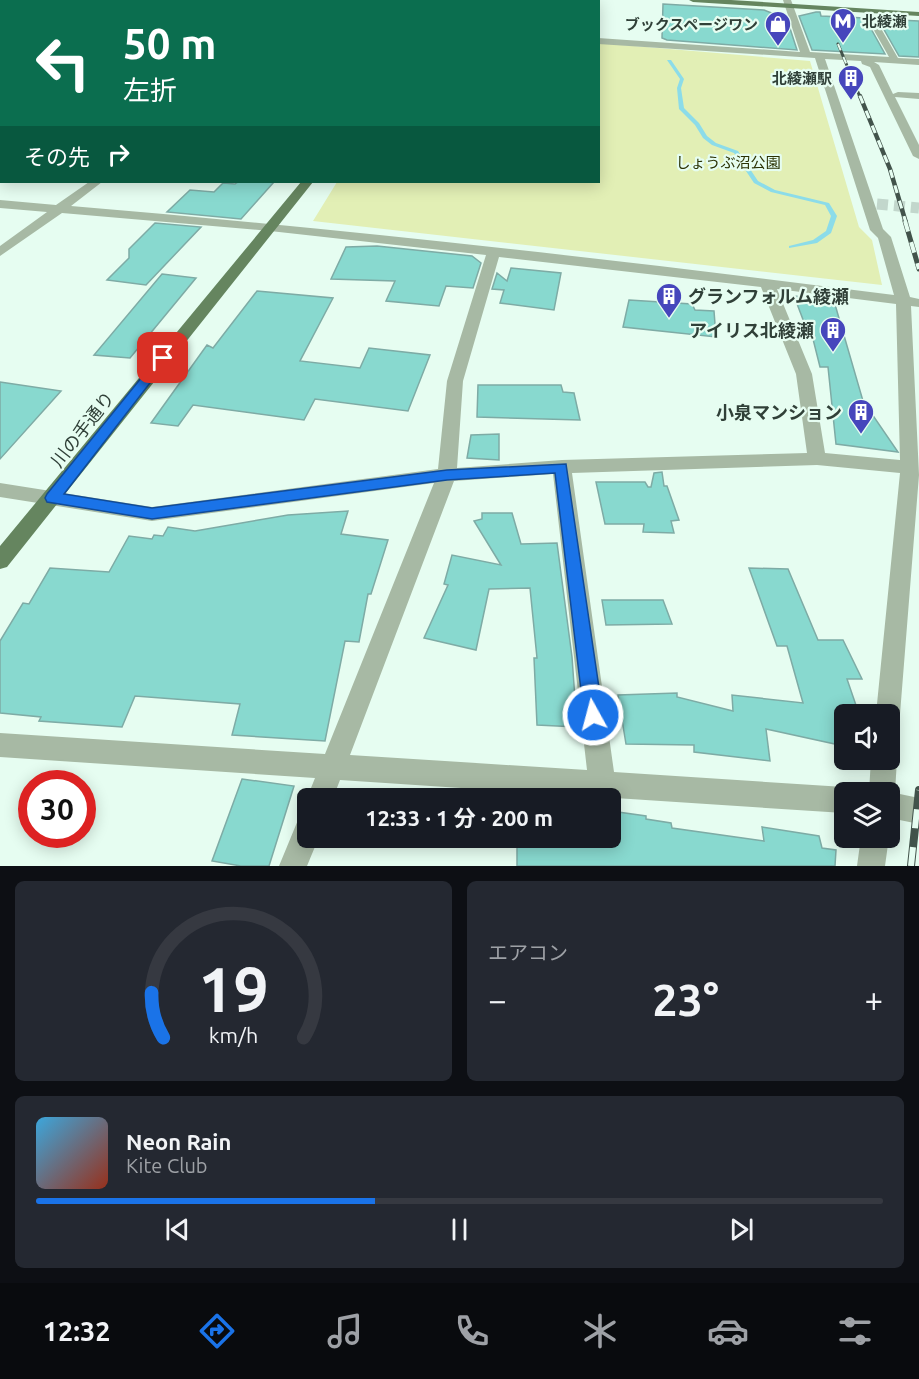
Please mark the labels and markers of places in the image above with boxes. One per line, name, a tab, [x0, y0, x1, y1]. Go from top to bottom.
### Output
metro station icon: 北綾瀬	[828, 6, 858, 44]
shop icon: ブックスページワン	[763, 9, 793, 47]
place label: 北綾瀬	[862, 13, 907, 30]
place label: ブックスページワン	[625, 16, 758, 33]
building icon: 北綾瀬駅	[836, 63, 866, 101]
place label: 北綾瀬駅	[772, 70, 832, 87]
building icon: グランフォルム綾瀬	[654, 281, 684, 319]
place label: グランフォルム綾瀬	[688, 286, 849, 306]
building icon: アイリス北綾瀬	[818, 315, 848, 353]
place label: アイリス北綾瀬	[689, 320, 814, 340]
pin	[137, 332, 188, 383]
building icon: 小泉マンション	[846, 397, 876, 435]
place label: 小泉マンション	[716, 402, 842, 422]

